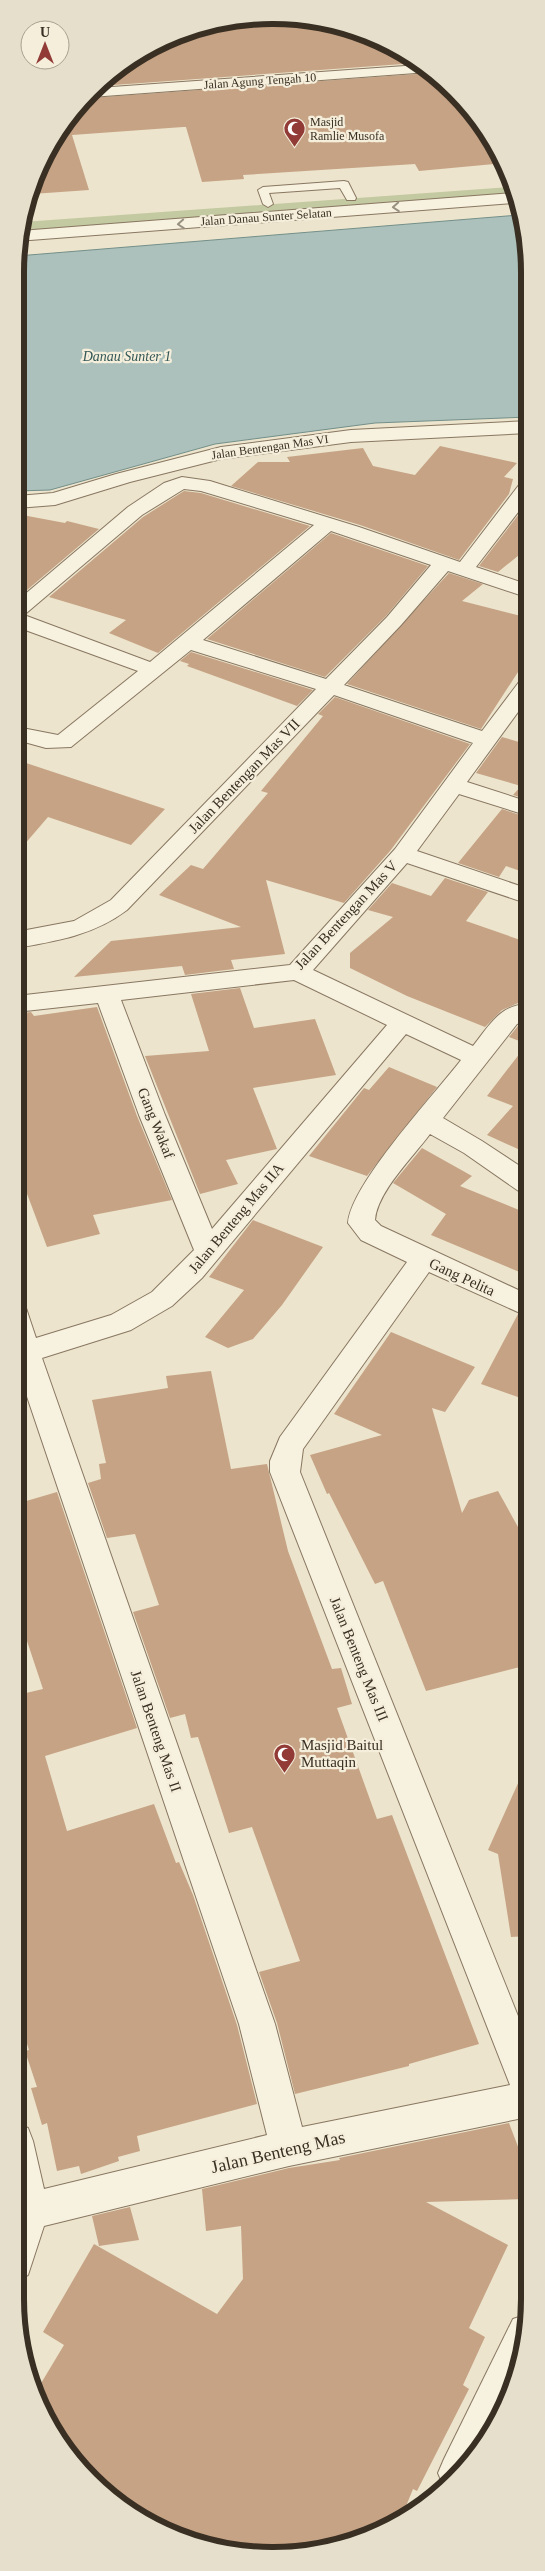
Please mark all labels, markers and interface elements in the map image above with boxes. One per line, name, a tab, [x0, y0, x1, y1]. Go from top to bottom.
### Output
north arrow	[20, 20, 70, 70]
text: U	[40, 25, 50, 40]
street label: Jalan Agung Tengah 10	[203, 70, 317, 92]
place label: Masjid Ramlie Musofa	[310, 115, 385, 143]
mosque icon: Masjid Ramlie Musofa	[282, 117, 306, 148]
one-way arrow	[391, 201, 399, 212]
street label: Jalan Danau Sunter Selatan	[200, 205, 332, 229]
one-way arrow	[177, 218, 185, 229]
water label: Danau Sunter 1	[82, 349, 171, 364]
street label: Jalan Bentengan Mas VI	[211, 432, 329, 462]
street label: Jalan Bentengan Mas VII	[185, 716, 303, 836]
street label: Jalan Bentengan Mas V	[292, 857, 401, 973]
street label: Gang Wakaf	[135, 1085, 177, 1161]
street label: Jalan Benteng Mas IIA	[185, 1160, 287, 1276]
street label: Gang Pelita	[427, 1255, 498, 1299]
street label: Jalan Benteng Mas III	[327, 1594, 391, 1724]
street label: Jalan Benteng Mas II	[128, 1668, 184, 1794]
place label: Masjid Baitul Muttaqin	[301, 1737, 383, 1770]
mosque icon: Masjid Baitul Muttaqin	[273, 1742, 297, 1773]
street label: Jalan Benteng Mas	[209, 2127, 347, 2177]

